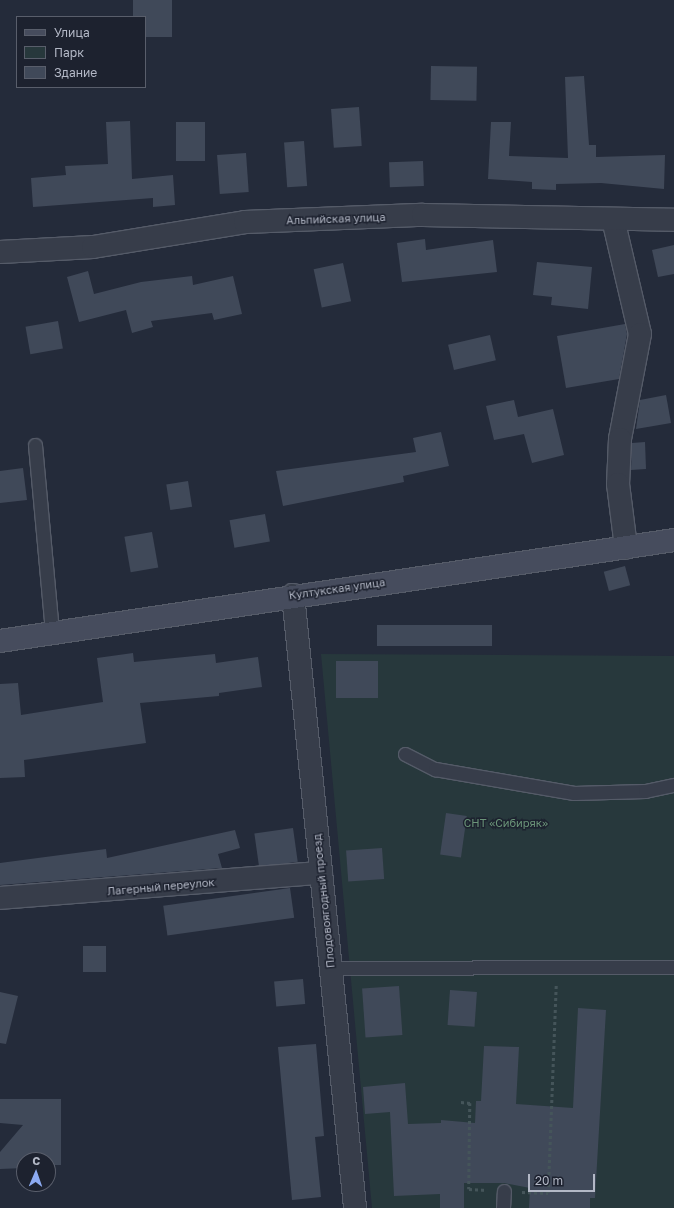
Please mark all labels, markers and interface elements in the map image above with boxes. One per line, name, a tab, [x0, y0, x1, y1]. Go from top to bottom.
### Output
legend	[16, 16, 146, 88]
text: Улица	[54, 25, 90, 40]
text: Парк	[54, 45, 84, 60]
text: Здание	[54, 65, 97, 80]
street label: Альпийская улица	[286, 211, 386, 227]
street label: Култукская улица	[288, 576, 386, 602]
park label: СНТ «Сибиряк»	[464, 816, 548, 830]
street label: Плодовоягодный проезд	[310, 833, 338, 969]
street label: Лагерный переулок	[107, 876, 215, 898]
north arrow	[16, 1152, 56, 1192]
text: С	[32, 1154, 41, 1167]
scale bar	[530, 1166, 597, 1192]
text: 20 m	[535, 1173, 563, 1188]

